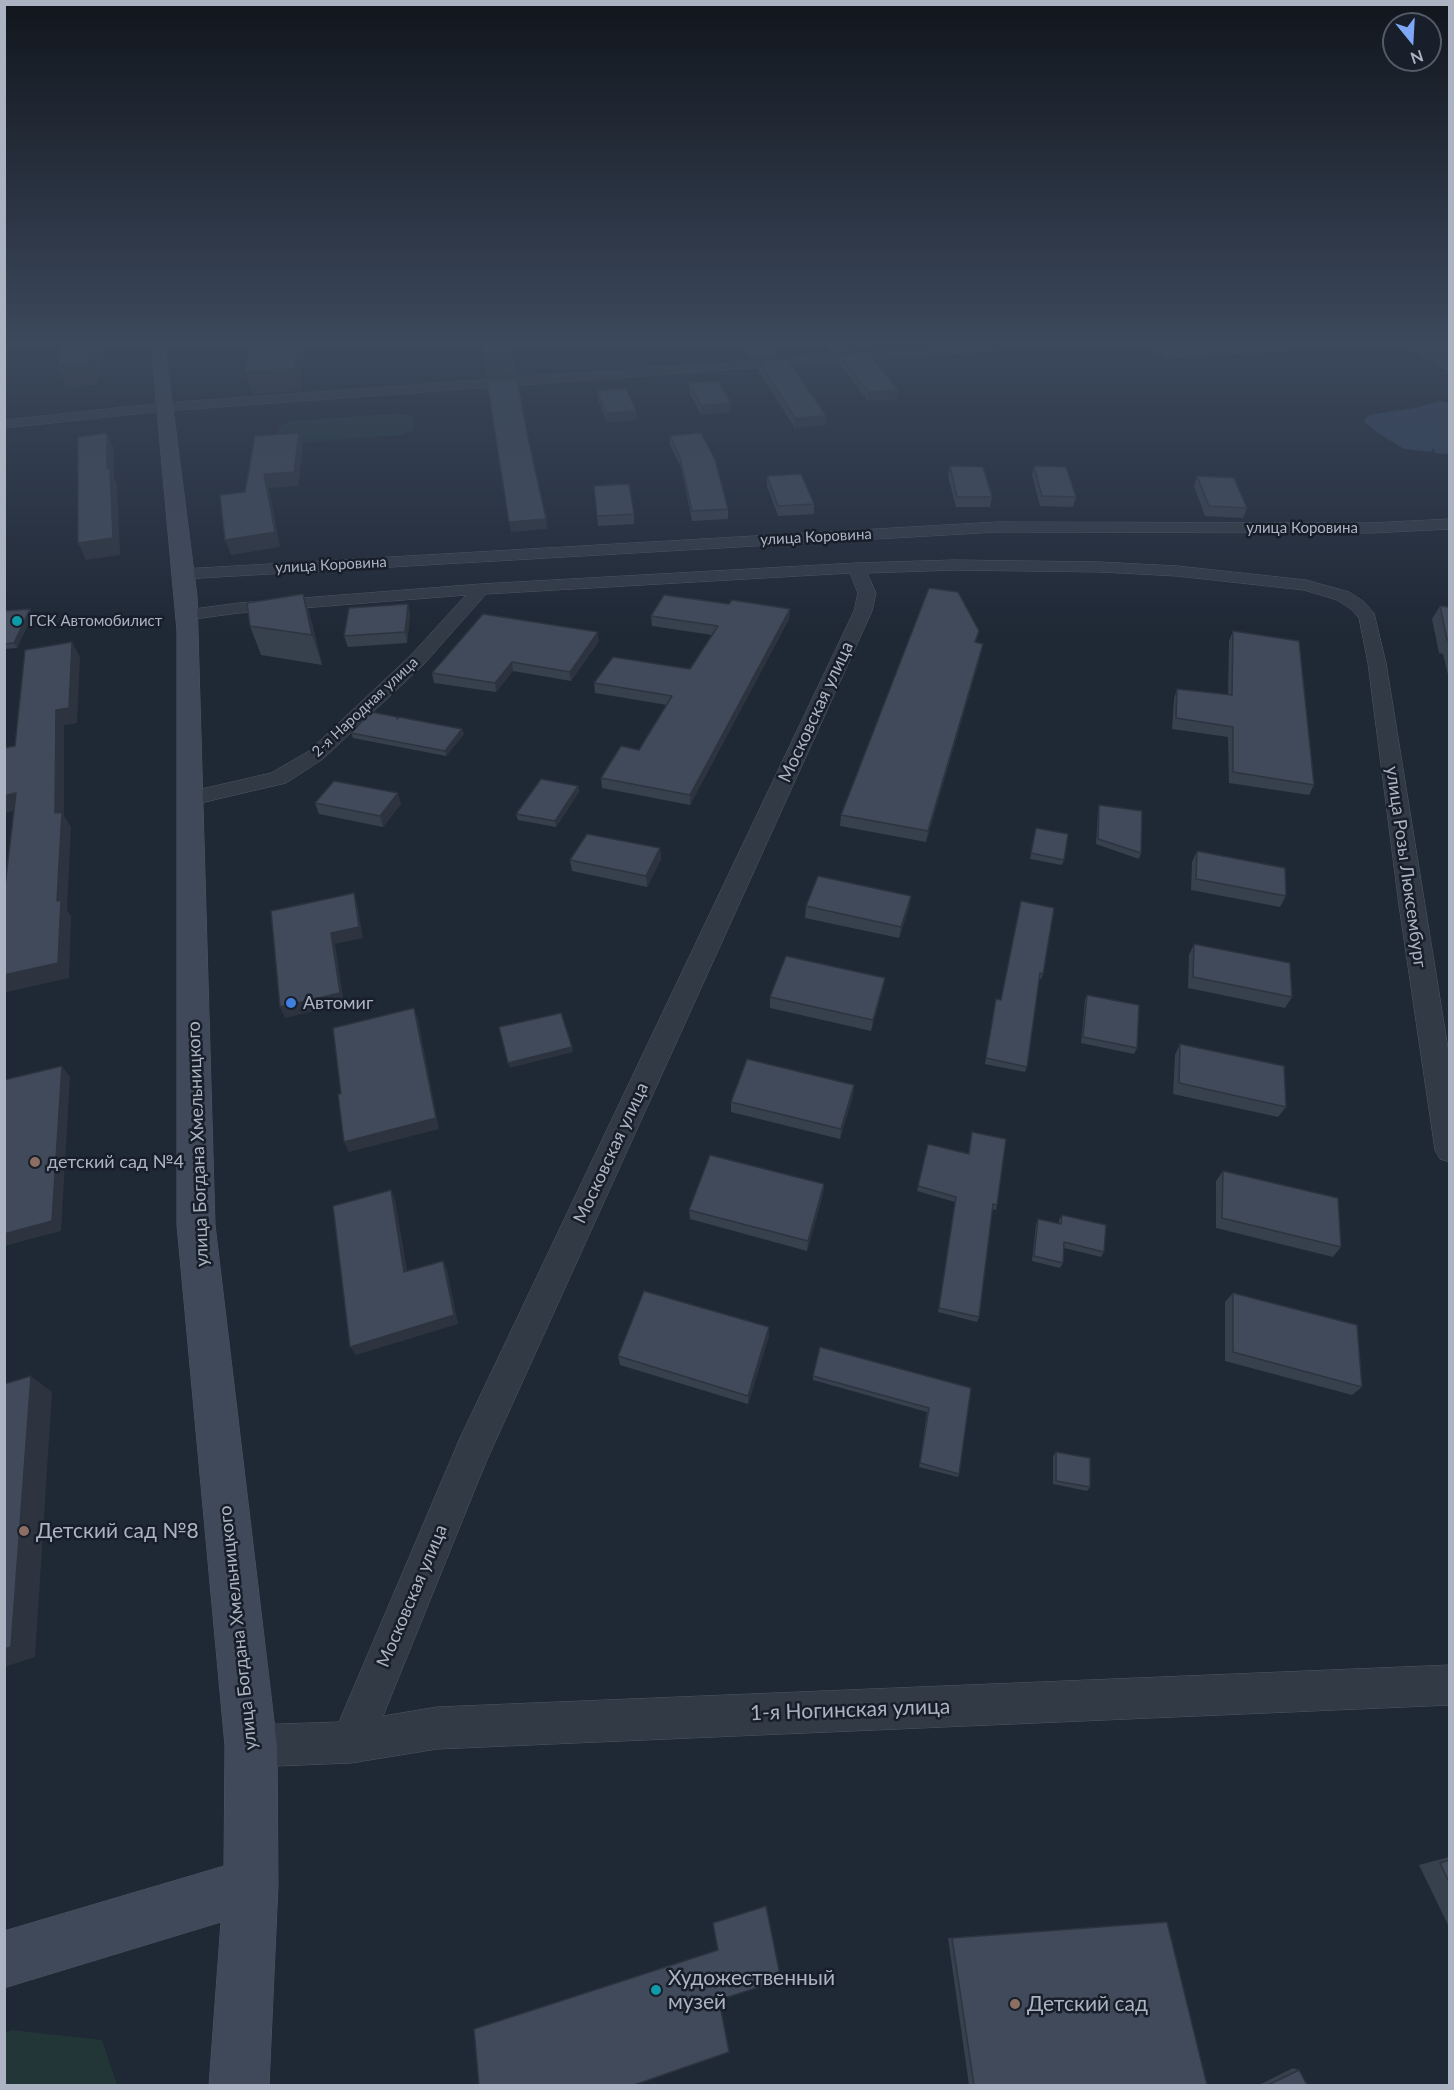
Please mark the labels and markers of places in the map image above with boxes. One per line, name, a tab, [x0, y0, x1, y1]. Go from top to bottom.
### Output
place label: ГСК Автомобилист	[29, 612, 162, 630]
marker: ГСК Автомобилист	[10, 614, 24, 628]
place label: Автомиг	[303, 992, 373, 1014]
marker: Автомиг	[284, 996, 298, 1010]
place label: детский сад №4	[47, 1151, 184, 1173]
marker: детский сад №4	[28, 1155, 42, 1169]
place label: Детский сад №8	[36, 1518, 199, 1544]
marker: Детский сад №8	[17, 1524, 31, 1538]
place label: Художественный музей	[668, 1965, 835, 2015]
marker: Художественный музей	[649, 1983, 663, 1997]
place label: Детский сад	[1027, 1991, 1148, 2017]
marker: Детский сад	[1008, 1997, 1022, 2011]

